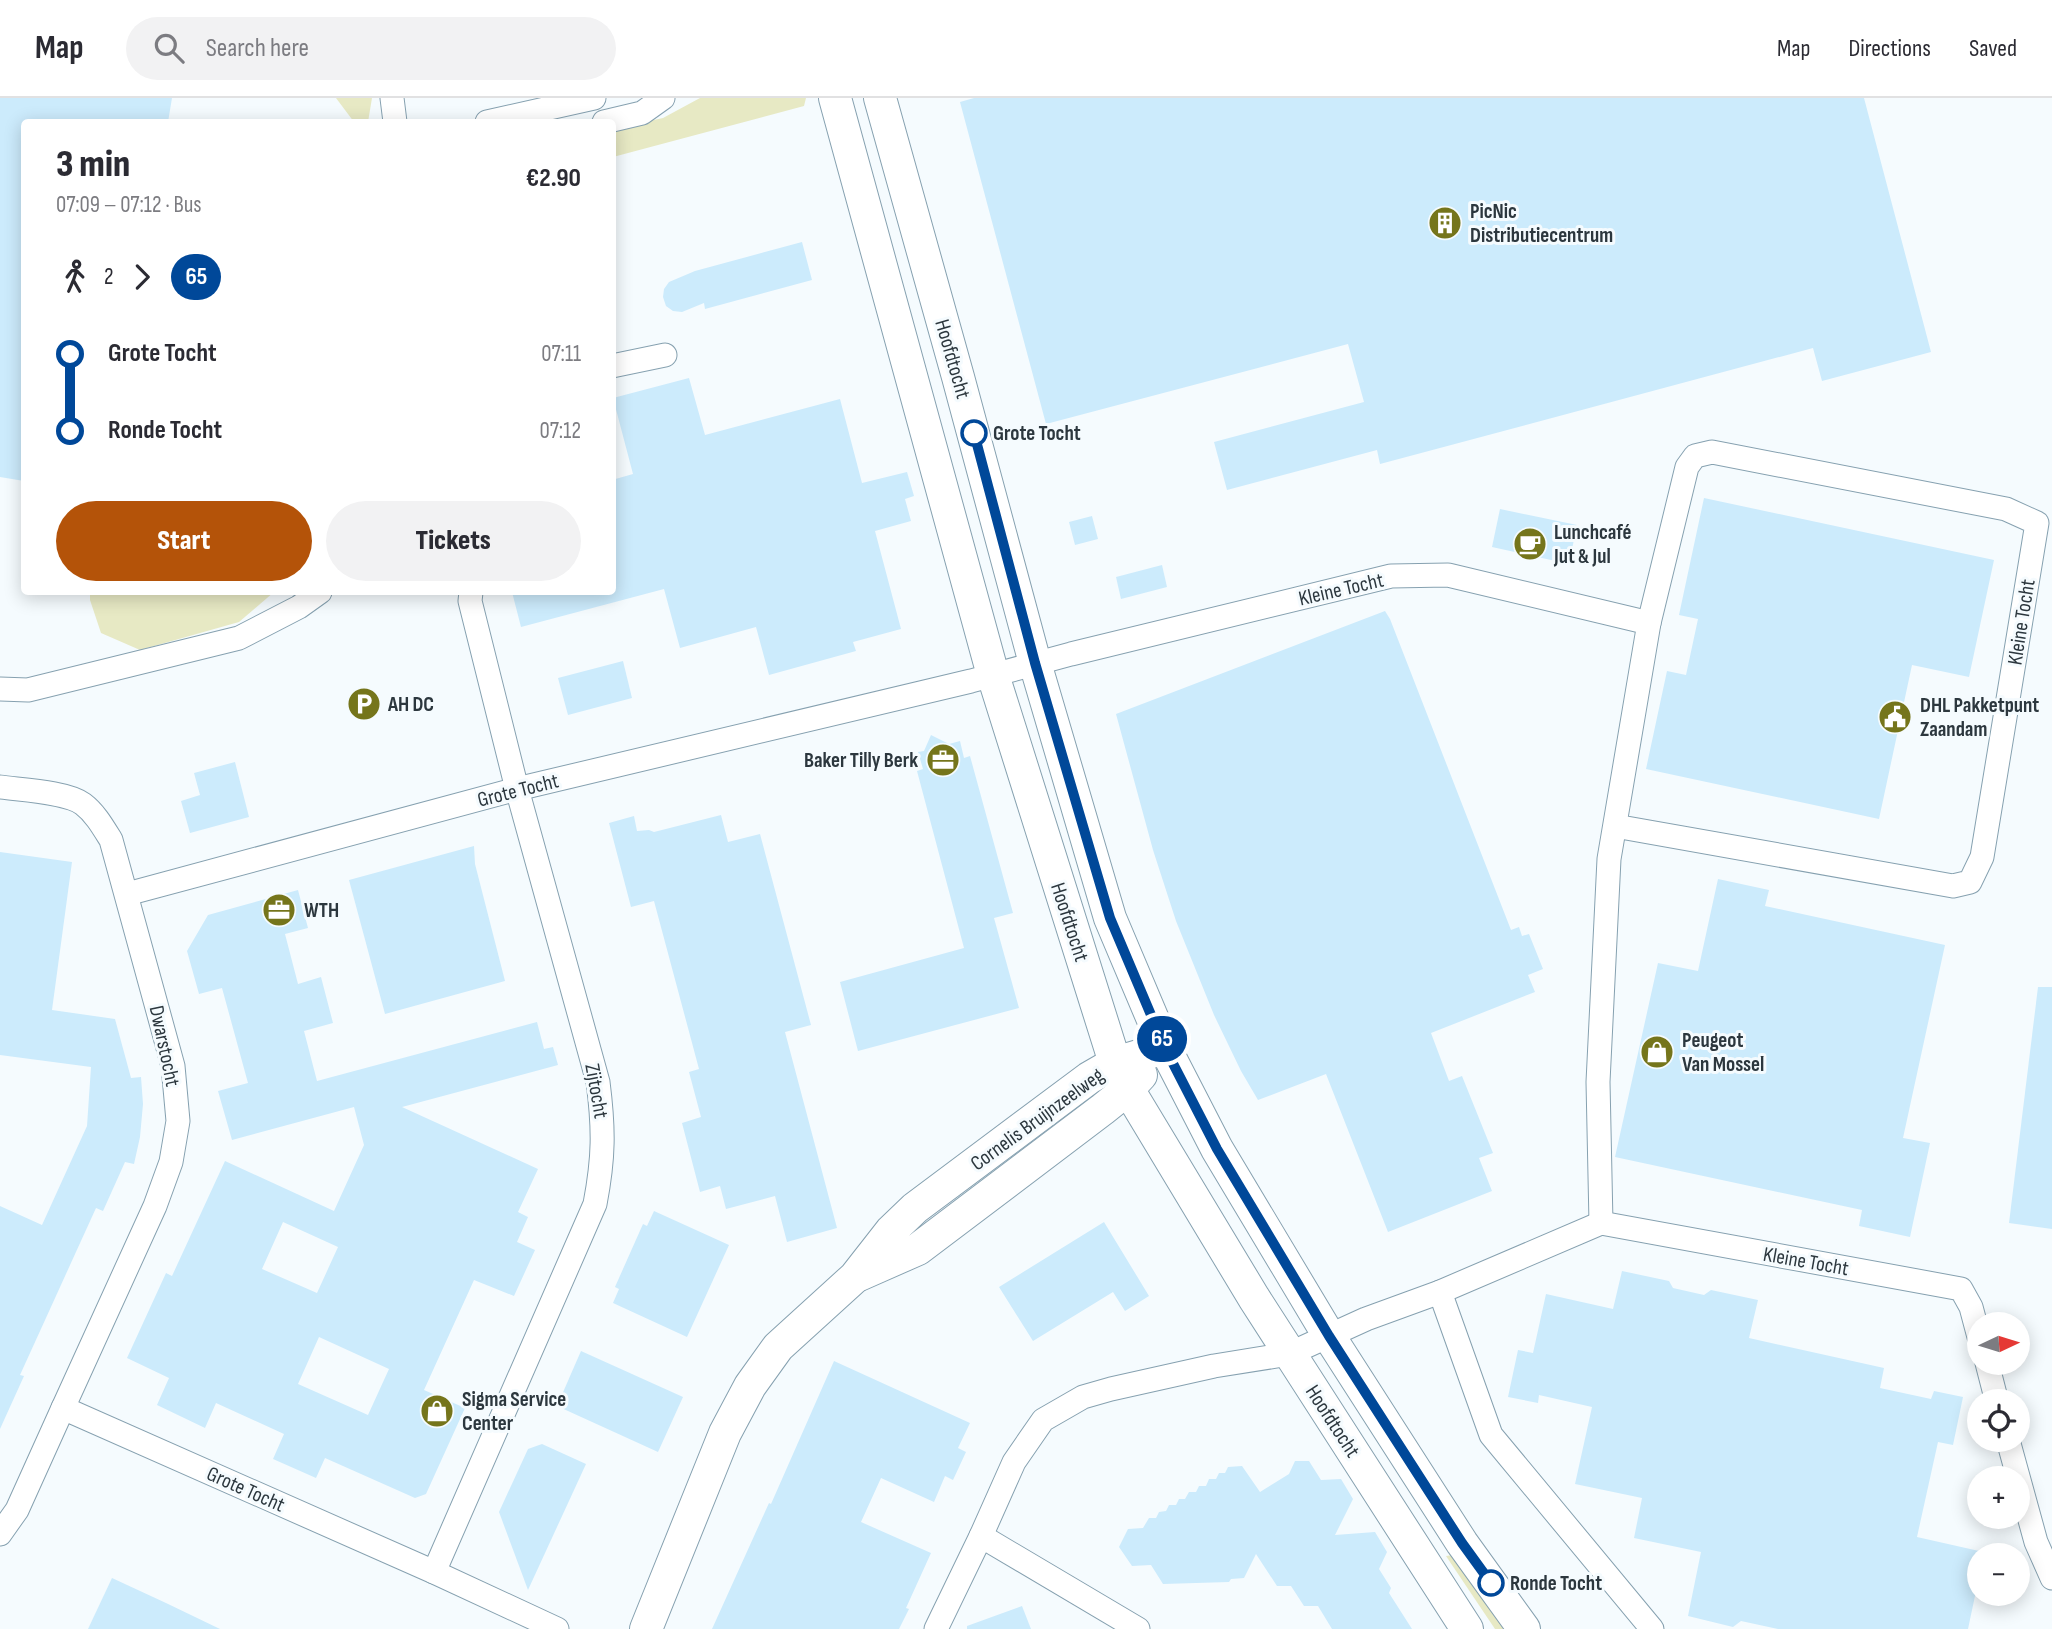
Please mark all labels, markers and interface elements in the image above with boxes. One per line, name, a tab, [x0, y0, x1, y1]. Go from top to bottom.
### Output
search box	[126, 17, 616, 80]
text: Map	[35, 28, 84, 68]
icon: search	[150, 29, 188, 67]
text: Search here	[206, 33, 309, 64]
text: Map	[1777, 34, 1810, 63]
text: Directions	[1848, 34, 1931, 63]
text: Saved	[1969, 34, 2017, 63]
text: 3 min	[56, 142, 130, 187]
text: €2.90	[526, 163, 581, 194]
text: 07:09 – 07:12 · Bus	[56, 191, 202, 219]
place label: PicNic Distributiecentrum	[1470, 199, 1613, 248]
building icon: PicNic Distributiecentrum	[1426, 204, 1464, 242]
icon: walk	[56, 258, 94, 296]
icon: forward	[123, 258, 161, 296]
text: 65	[185, 262, 207, 291]
text: 2	[104, 263, 113, 291]
street label: Hoofdtocht	[929, 317, 976, 402]
text: Grote Tocht	[108, 338, 217, 369]
text: 07:11	[541, 340, 581, 368]
text: Ronde Tocht	[108, 415, 222, 446]
text: 07:12	[540, 417, 581, 445]
marker: Grote Tocht	[961, 420, 987, 446]
place label: Grote Tocht	[993, 421, 1081, 446]
button: Start	[56, 501, 312, 581]
button: Tickets	[326, 501, 581, 581]
place label: Lunchcafé Jut & Jul	[1553, 520, 1631, 569]
cafe icon: Lunchcafé Jut & Jul	[1511, 525, 1549, 563]
street label: Kleine Tocht	[1296, 568, 1386, 611]
street label: Kleine Tocht	[2002, 577, 2041, 667]
parking icon: AH DC	[345, 685, 383, 723]
place label: AH DC	[387, 692, 434, 717]
place label: DHL Pakketpunt Zaandam	[1920, 693, 2039, 742]
public building icon: DHL Pakketpunt Zaandam	[1876, 698, 1914, 736]
office icon: Baker Tilly Berk	[924, 741, 962, 779]
place label: Baker Tilly Berk	[804, 748, 918, 773]
street label: Grote Tocht	[475, 768, 561, 813]
street label: Hoofdtocht	[1045, 880, 1094, 965]
office icon: WTH	[260, 891, 298, 929]
place label: WTH	[304, 898, 339, 923]
street label: Dwarstocht	[144, 1003, 185, 1089]
line badge: 65	[1130, 1016, 1194, 1062]
text: 65	[1151, 1024, 1173, 1053]
place label: Peugeot Van Mossel	[1682, 1028, 1764, 1077]
shop icon: Peugeot Van Mossel	[1638, 1033, 1676, 1071]
street label: Zijtocht	[579, 1062, 614, 1120]
street label: Cornelis Bruijnzeelweg	[966, 1063, 1109, 1176]
street label: Kleine Tocht	[1761, 1242, 1851, 1281]
north arrow	[1967, 1312, 2030, 1376]
map controls	[1967, 1312, 2030, 1606]
street label: Hoofdtocht	[1300, 1380, 1365, 1462]
place label: Sigma Service Center	[462, 1387, 566, 1436]
button: locate	[1967, 1389, 2030, 1452]
shop icon: Sigma Service Center	[418, 1392, 456, 1430]
street label: Grote Tocht	[203, 1461, 289, 1518]
button: +	[1967, 1466, 2030, 1529]
button: −	[1967, 1543, 2030, 1606]
marker: Ronde Tocht	[1478, 1570, 1504, 1596]
place label: Ronde Tocht	[1510, 1571, 1602, 1596]

